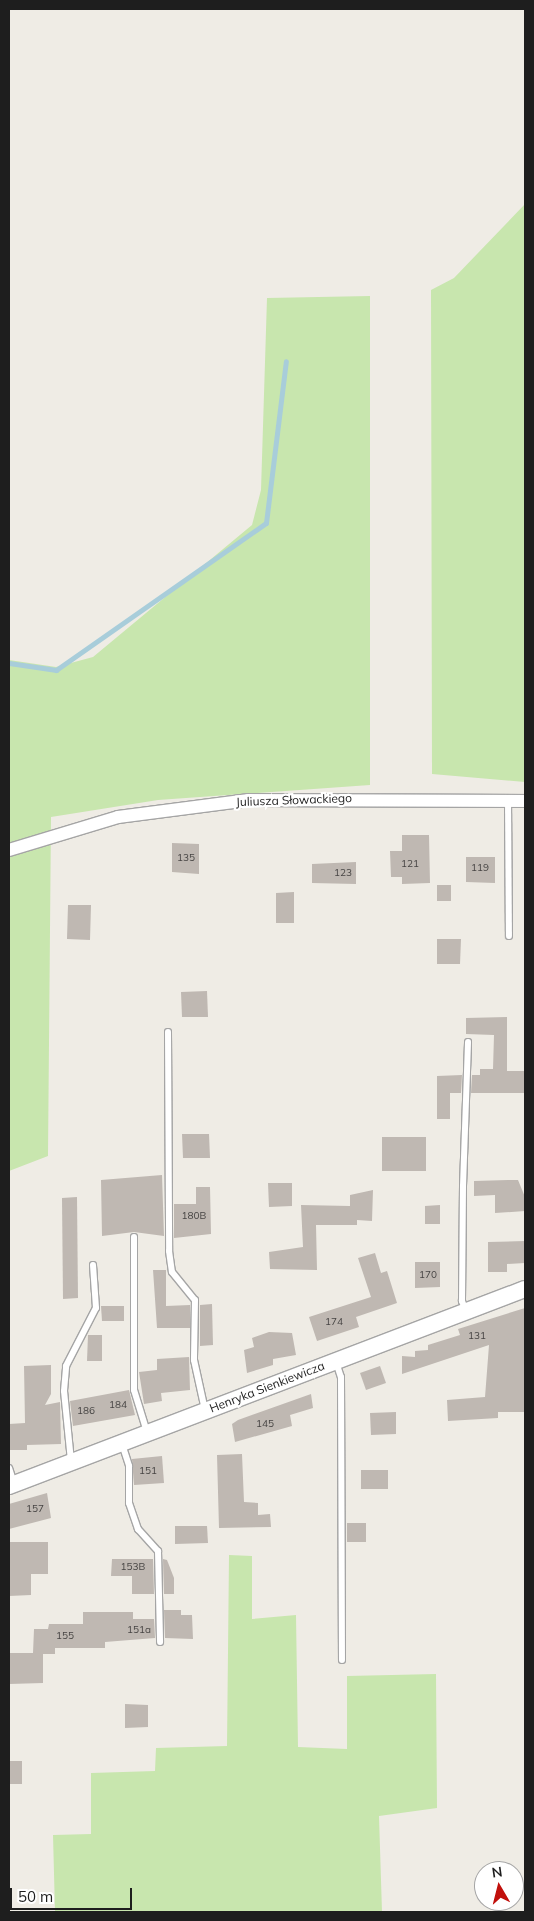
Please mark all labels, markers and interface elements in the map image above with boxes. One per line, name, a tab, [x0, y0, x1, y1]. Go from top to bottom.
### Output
street label: Juliusza Słowackiego	[236, 791, 352, 809]
house number: 135	[177, 852, 195, 864]
house number: 121	[401, 858, 419, 870]
house number: 119	[471, 862, 489, 874]
house number: 123	[334, 867, 352, 879]
house number: 180B	[182, 1210, 206, 1222]
house number: 170	[419, 1269, 437, 1281]
house number: 174	[325, 1316, 343, 1328]
house number: 131	[468, 1330, 486, 1342]
street label: Henryka Sienkiewicza	[207, 1358, 327, 1416]
house number: 184	[109, 1399, 127, 1411]
house number: 186	[77, 1405, 95, 1417]
house number: 145	[256, 1418, 274, 1430]
house number: 151	[139, 1465, 157, 1477]
house number: 157	[26, 1503, 44, 1515]
house number: 153B	[121, 1561, 145, 1573]
house number: 151a	[127, 1624, 151, 1636]
house number: 155	[56, 1630, 74, 1642]
north arrow	[474, 1861, 524, 1911]
text: N	[491, 1862, 504, 1882]
scale bar	[12, 1878, 135, 1910]
text: 50 m	[18, 1887, 53, 1906]

